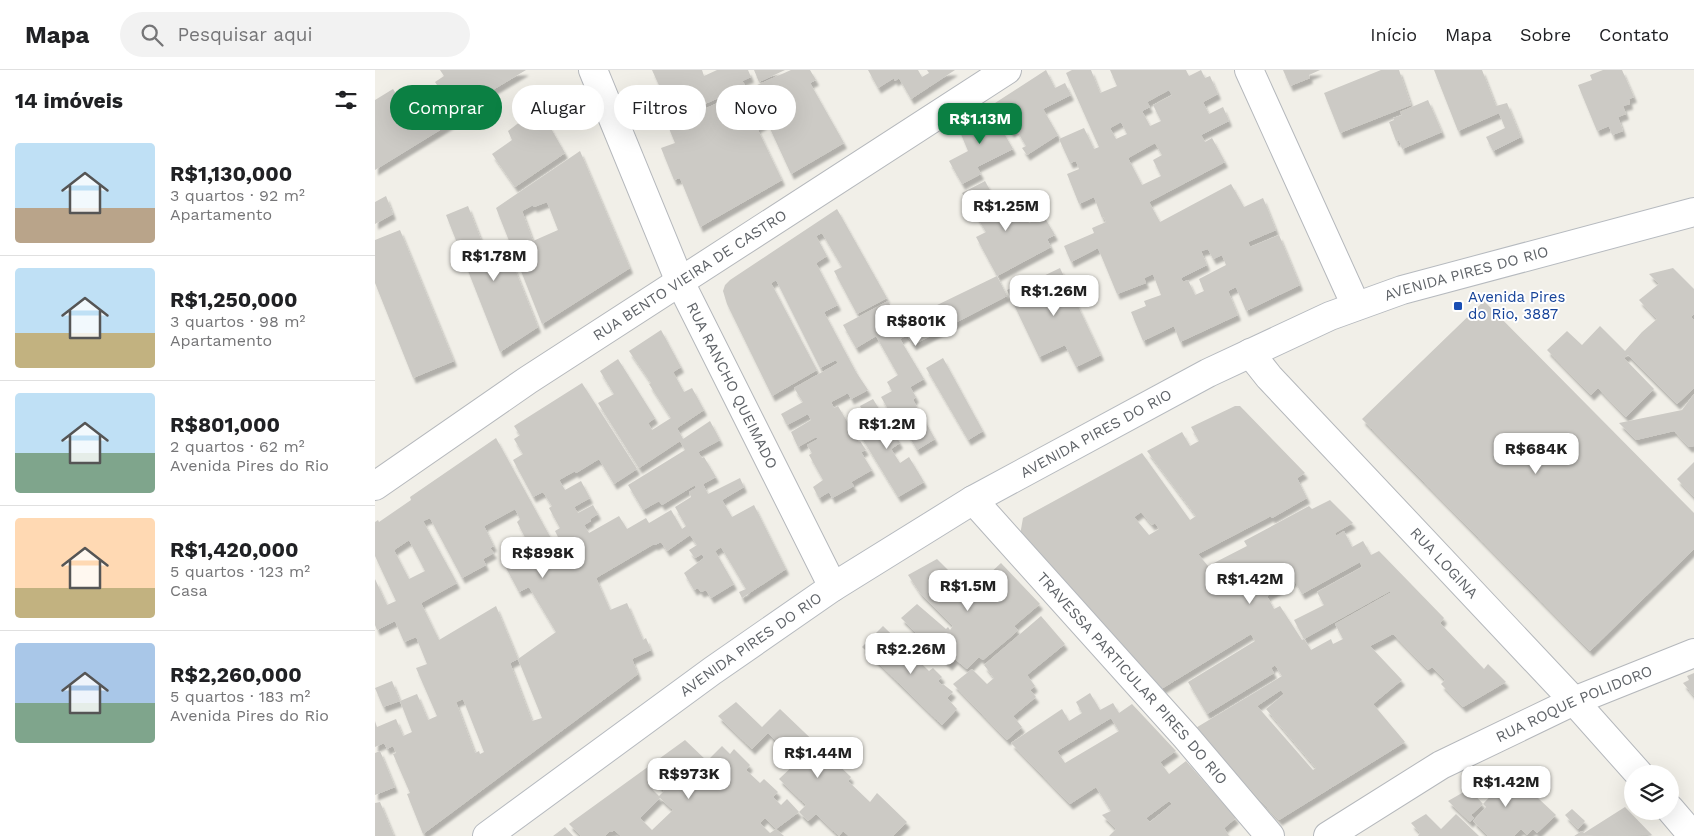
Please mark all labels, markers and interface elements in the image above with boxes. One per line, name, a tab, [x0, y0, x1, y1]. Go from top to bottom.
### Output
search box	[120, 12, 470, 57]
text: Mapa	[25, 21, 90, 49]
icon: search	[138, 21, 166, 49]
text: Pesquisar aqui	[178, 23, 313, 46]
text: Início	[1370, 24, 1417, 45]
text: Mapa	[1445, 24, 1492, 45]
text: Sobre	[1520, 24, 1571, 45]
text: Contato	[1599, 24, 1669, 45]
chip: Comprar	[390, 85, 502, 130]
chip: Alugar	[512, 85, 604, 130]
chip: Filtros	[614, 85, 706, 130]
chip: Novo	[716, 85, 796, 130]
icon: filters	[332, 86, 360, 114]
text: 14 imóveis	[15, 88, 123, 113]
pin: R$1.13M	[934, 102, 1026, 145]
text: R$1.13M	[949, 109, 1011, 128]
text: R$1,130,000	[170, 161, 292, 186]
icon: home	[55, 163, 115, 223]
text: 3 quartos · 92 m²	[170, 186, 305, 205]
pin: R$1.25M	[960, 190, 1052, 232]
text: R$1.25M	[973, 196, 1039, 215]
text: Apartamento	[170, 205, 272, 224]
street label: RUA BENTO VIEIRA DE CASTRO	[590, 206, 790, 345]
pin: R$1.78M	[448, 240, 540, 282]
street label: AVENIDA PIRES DO RIO	[1382, 242, 1550, 305]
text: R$1.78M	[461, 246, 527, 265]
pin: R$1.26M	[1008, 274, 1100, 317]
text: R$1.26M	[1021, 281, 1087, 300]
text: R$1,250,000	[170, 287, 298, 312]
icon: home	[55, 288, 115, 348]
place label: Avenida Pires do Rio, 3887	[1468, 288, 1565, 323]
street label: RUA RANCHO QUEIMADO	[683, 299, 781, 472]
marker: Avenida Pires do Rio, 3887	[1452, 300, 1464, 312]
pin: R$801K	[875, 304, 957, 347]
text: R$801K	[886, 311, 946, 330]
text: 3 quartos · 98 m²	[170, 312, 305, 331]
text: Apartamento	[170, 331, 272, 350]
street label: AVENIDA PIRES DO RIO	[1017, 385, 1175, 482]
pin: R$1.2M	[846, 408, 928, 450]
text: R$801,000	[170, 412, 280, 437]
icon: home	[55, 413, 115, 473]
text: R$1.2M	[859, 414, 915, 433]
pin: R$684K	[1495, 432, 1577, 475]
text: 2 quartos · 62 m²	[170, 437, 305, 456]
text: R$684K	[1505, 439, 1567, 458]
text: Avenida Pires do Rio	[170, 456, 329, 475]
street label: RUA LOGINA	[1406, 524, 1482, 602]
pin: R$898K	[502, 536, 584, 579]
text: R$1,420,000	[170, 537, 299, 562]
icon: home	[55, 538, 115, 598]
text: R$898K	[512, 543, 574, 562]
text: 5 quartos · 123 m²	[170, 562, 310, 581]
pin: R$1.42M	[1204, 562, 1296, 605]
street label: TRAVESSA PARTICULAR PIRES DO RIO	[1033, 568, 1231, 788]
text: R$1.42M	[1217, 569, 1284, 588]
pin: R$1.5M	[927, 570, 1009, 612]
text: R$1.5M	[940, 576, 996, 595]
text: Casa	[170, 581, 208, 600]
street label: AVENIDA PIRES DO RIO	[676, 588, 825, 701]
pin: R$2.26M	[865, 632, 957, 675]
text: R$2.26M	[876, 639, 946, 658]
text: R$2,260,000	[170, 662, 302, 687]
street label: RUA ROQUE POLIDORO	[1493, 662, 1655, 746]
icon: home	[55, 663, 115, 723]
text: 5 quartos · 183 m²	[170, 687, 310, 706]
text: Avenida Pires do Rio	[170, 706, 329, 725]
pin: R$1.44M	[772, 736, 864, 779]
text: R$1.44M	[784, 743, 852, 762]
pin: R$973K	[648, 758, 730, 800]
text: R$973K	[658, 764, 720, 783]
map controls	[1624, 765, 1679, 820]
button: layers	[1624, 765, 1679, 820]
pin: R$1.42M	[1460, 766, 1552, 808]
text: R$1.42M	[1473, 772, 1540, 791]

